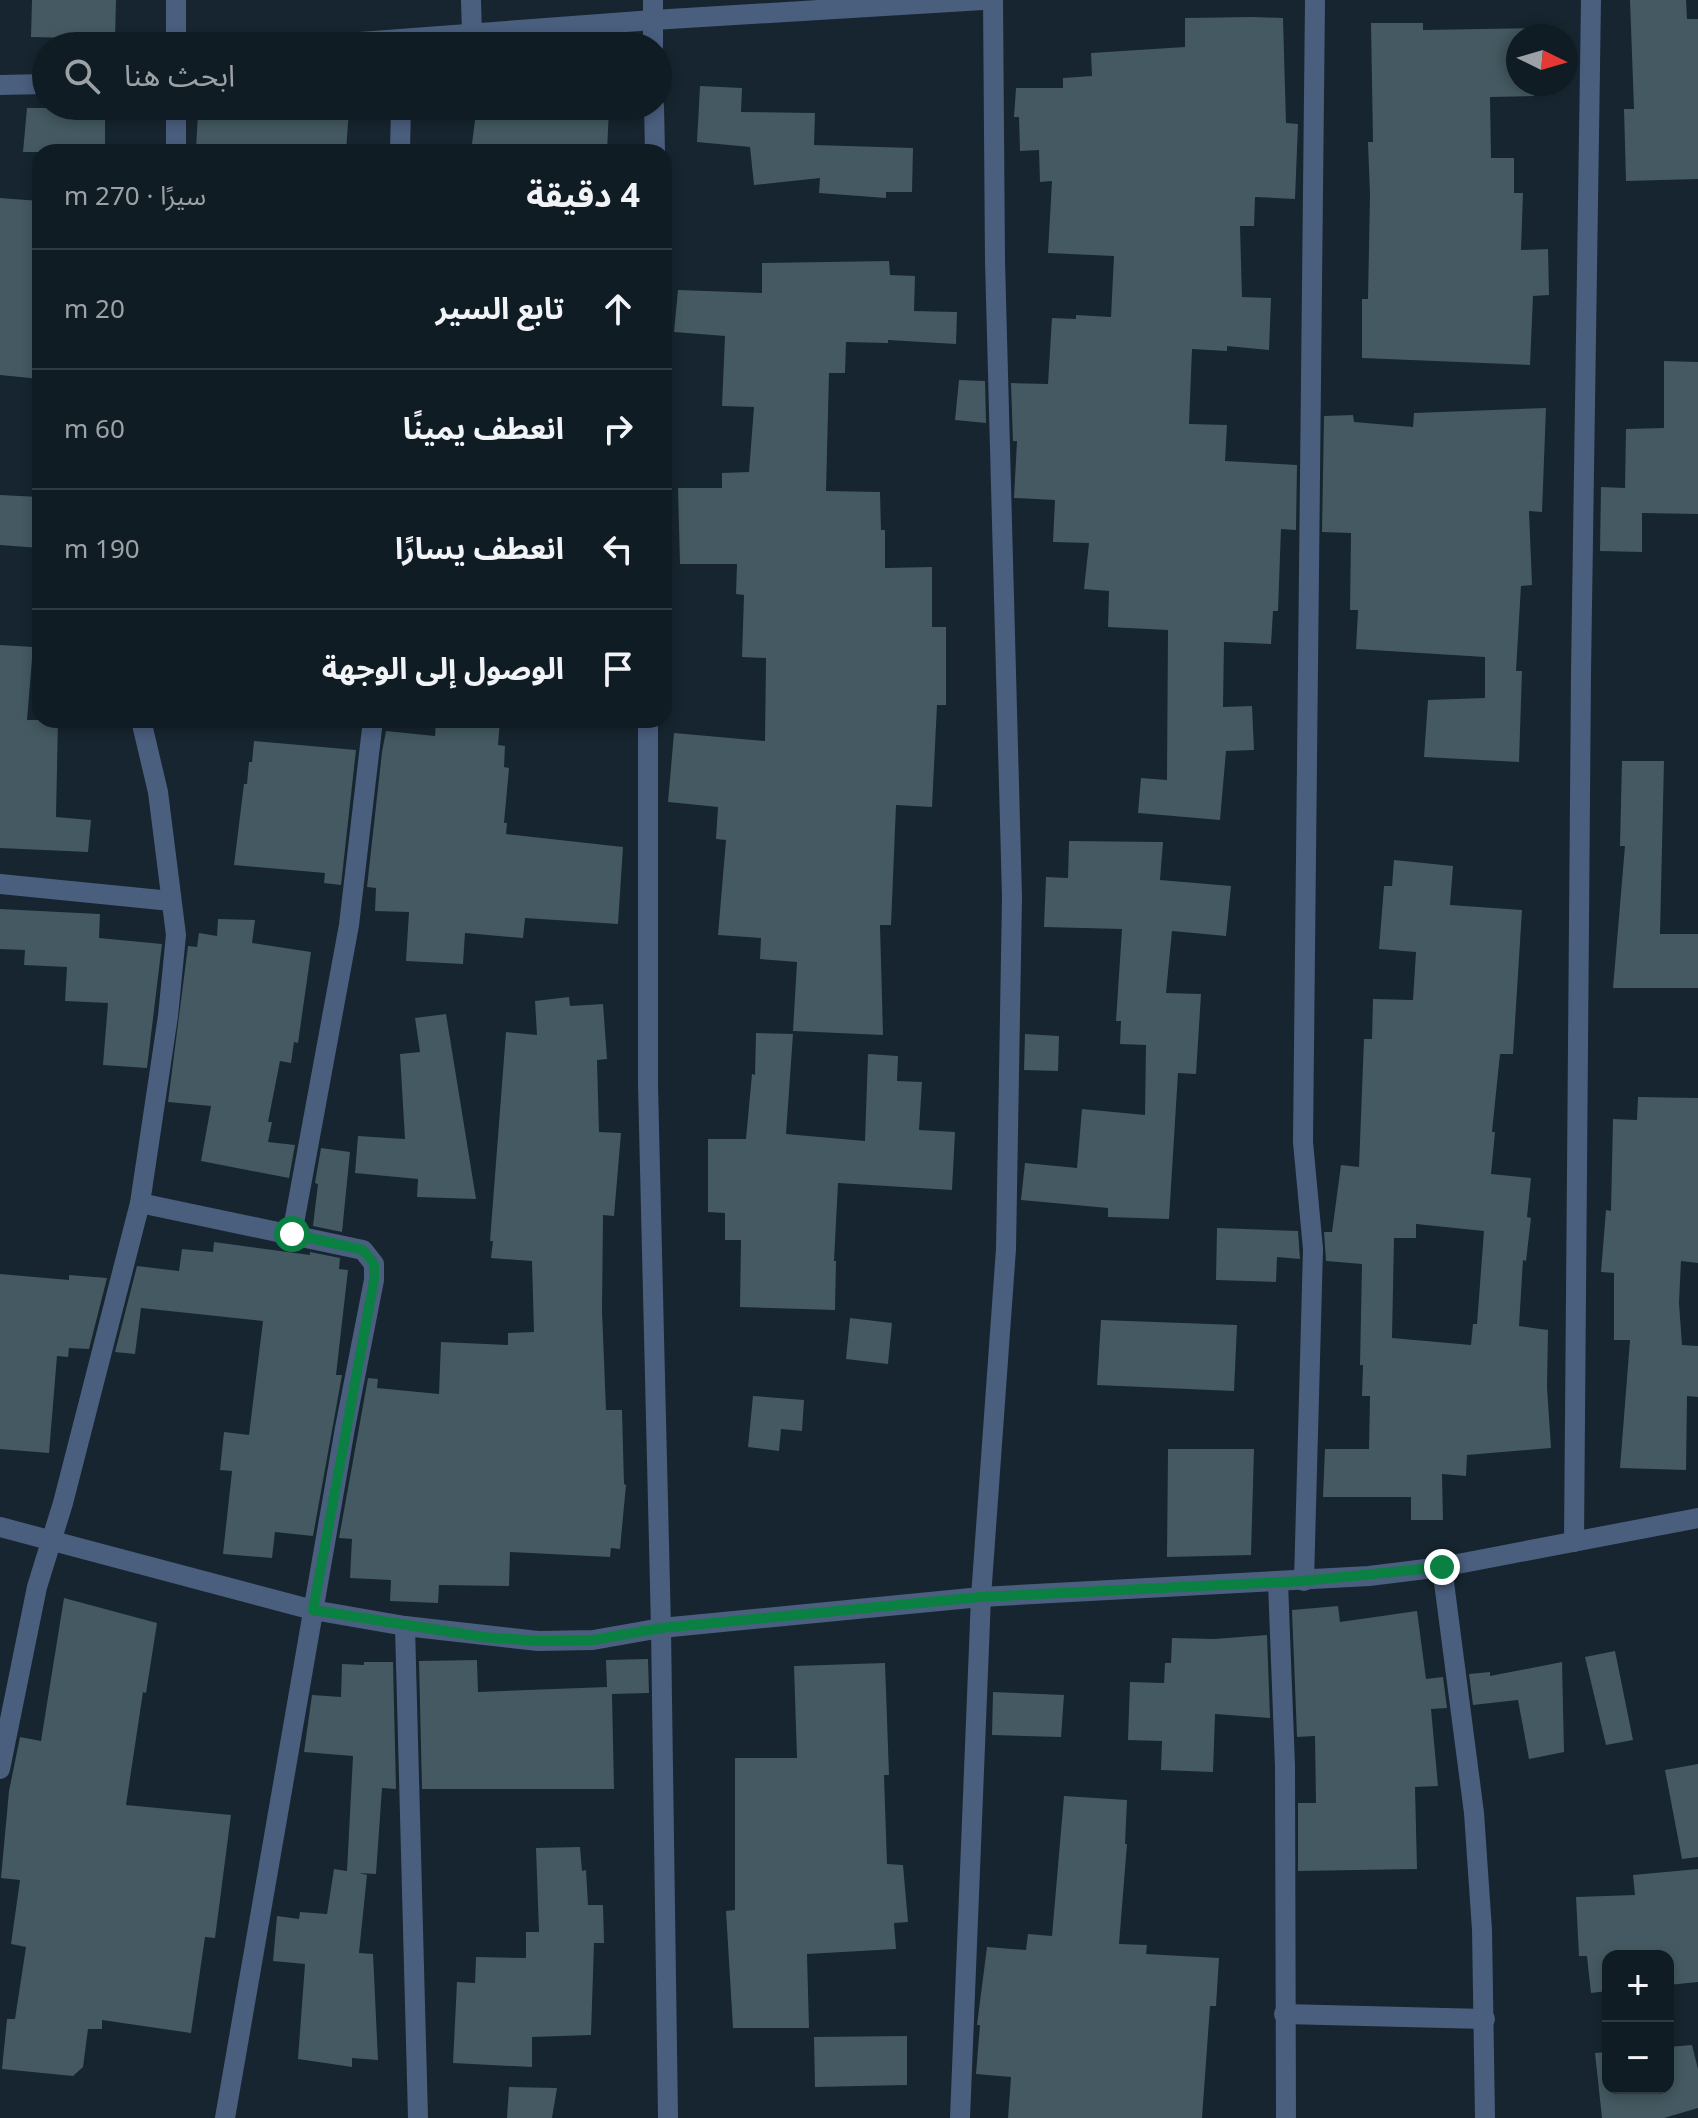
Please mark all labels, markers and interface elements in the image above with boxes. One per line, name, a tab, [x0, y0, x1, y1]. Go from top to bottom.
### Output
north arrow	[1506, 24, 1578, 96]
search box	[32, 32, 672, 120]
text: ابحث هنا	[124, 45, 235, 108]
icon: search	[60, 54, 104, 98]
text: 4 دقيقة	[526, 160, 640, 232]
text: سيرًا · 270 m	[64, 169, 206, 224]
text: تابع السير	[436, 278, 564, 341]
text: 20 m	[64, 282, 125, 337]
icon: ahead	[596, 287, 640, 331]
text: انعطف يمينًا	[403, 398, 564, 461]
text: 60 m	[64, 402, 125, 457]
icon: right	[596, 407, 640, 451]
text: انعطف يسارًا	[395, 518, 564, 581]
text: 190 m	[64, 522, 140, 577]
icon: left	[596, 527, 640, 571]
text: الوصول إلى الوجهة	[322, 638, 564, 701]
icon: arrive	[596, 647, 640, 691]
route start	[274, 1216, 310, 1252]
route end	[1424, 1549, 1460, 1585]
map controls	[1602, 1950, 1674, 2094]
button: +	[1602, 1950, 1674, 2022]
button: −	[1602, 2022, 1674, 2094]

